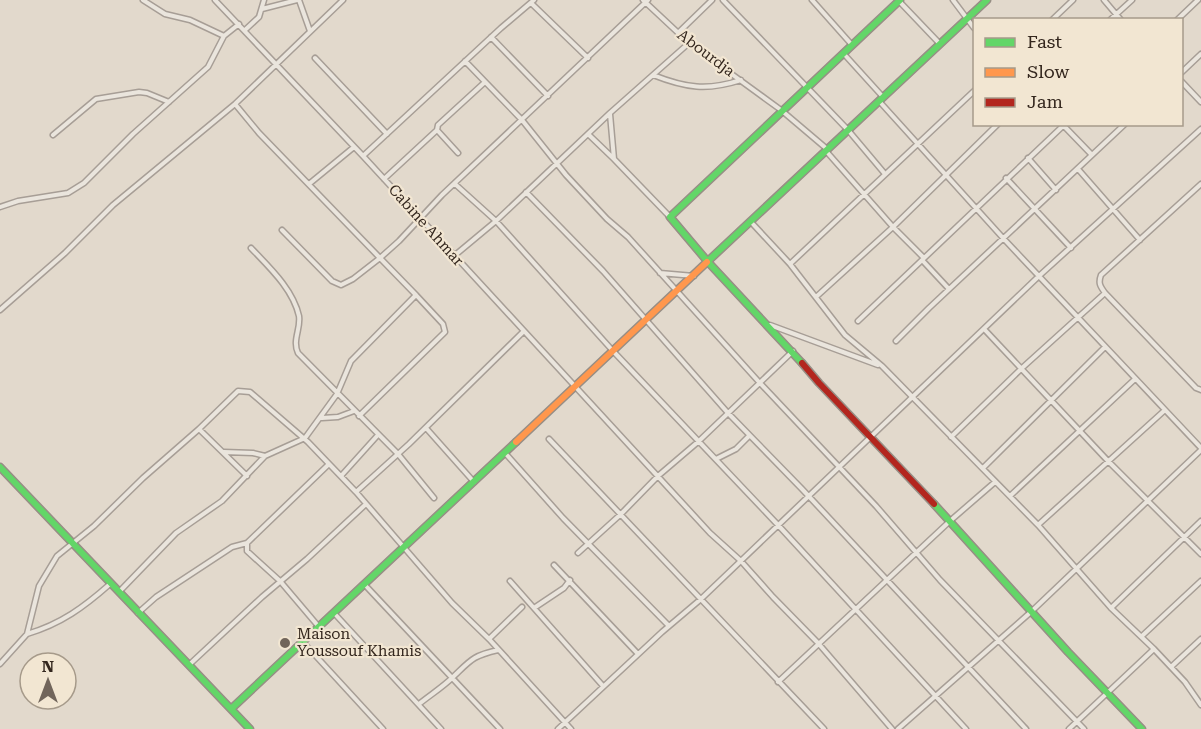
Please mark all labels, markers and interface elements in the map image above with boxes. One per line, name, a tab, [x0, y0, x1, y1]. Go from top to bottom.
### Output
legend	[973, 18, 1183, 126]
street label: Abourdja	[674, 26, 738, 80]
text: Fast	[1027, 31, 1062, 52]
text: Slow	[1027, 61, 1069, 82]
text: Jam	[1027, 91, 1063, 112]
street label: Cabine Ahmar	[385, 181, 467, 269]
place label: Maison Youssouf Khamis	[297, 625, 421, 660]
marker: Maison Youssouf Khamis	[278, 636, 292, 650]
north arrow	[18, 651, 78, 711]
text: N	[42, 657, 54, 676]

